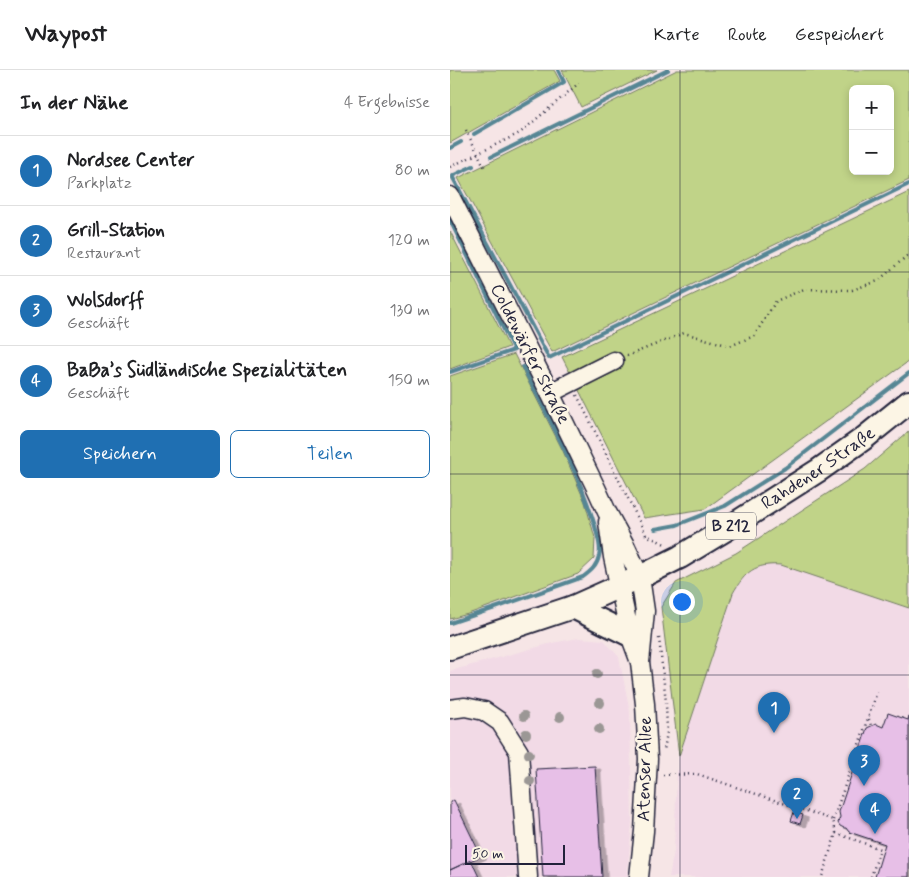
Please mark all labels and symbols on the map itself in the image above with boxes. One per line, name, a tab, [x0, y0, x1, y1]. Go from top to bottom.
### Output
street label: Coldewärfer Straße	[484, 280, 576, 428]
street label: Rahdener Straße	[757, 422, 881, 516]
road number: B 212	[706, 512, 756, 540]
your location	[669, 589, 695, 615]
pin: 1	[758, 692, 790, 733]
street label: Atenser Allee	[632, 716, 658, 822]
pin: 3	[848, 745, 880, 786]
pin: 2	[781, 778, 813, 819]
pin: 4	[859, 793, 891, 834]
scale bar	[465, 842, 565, 865]

